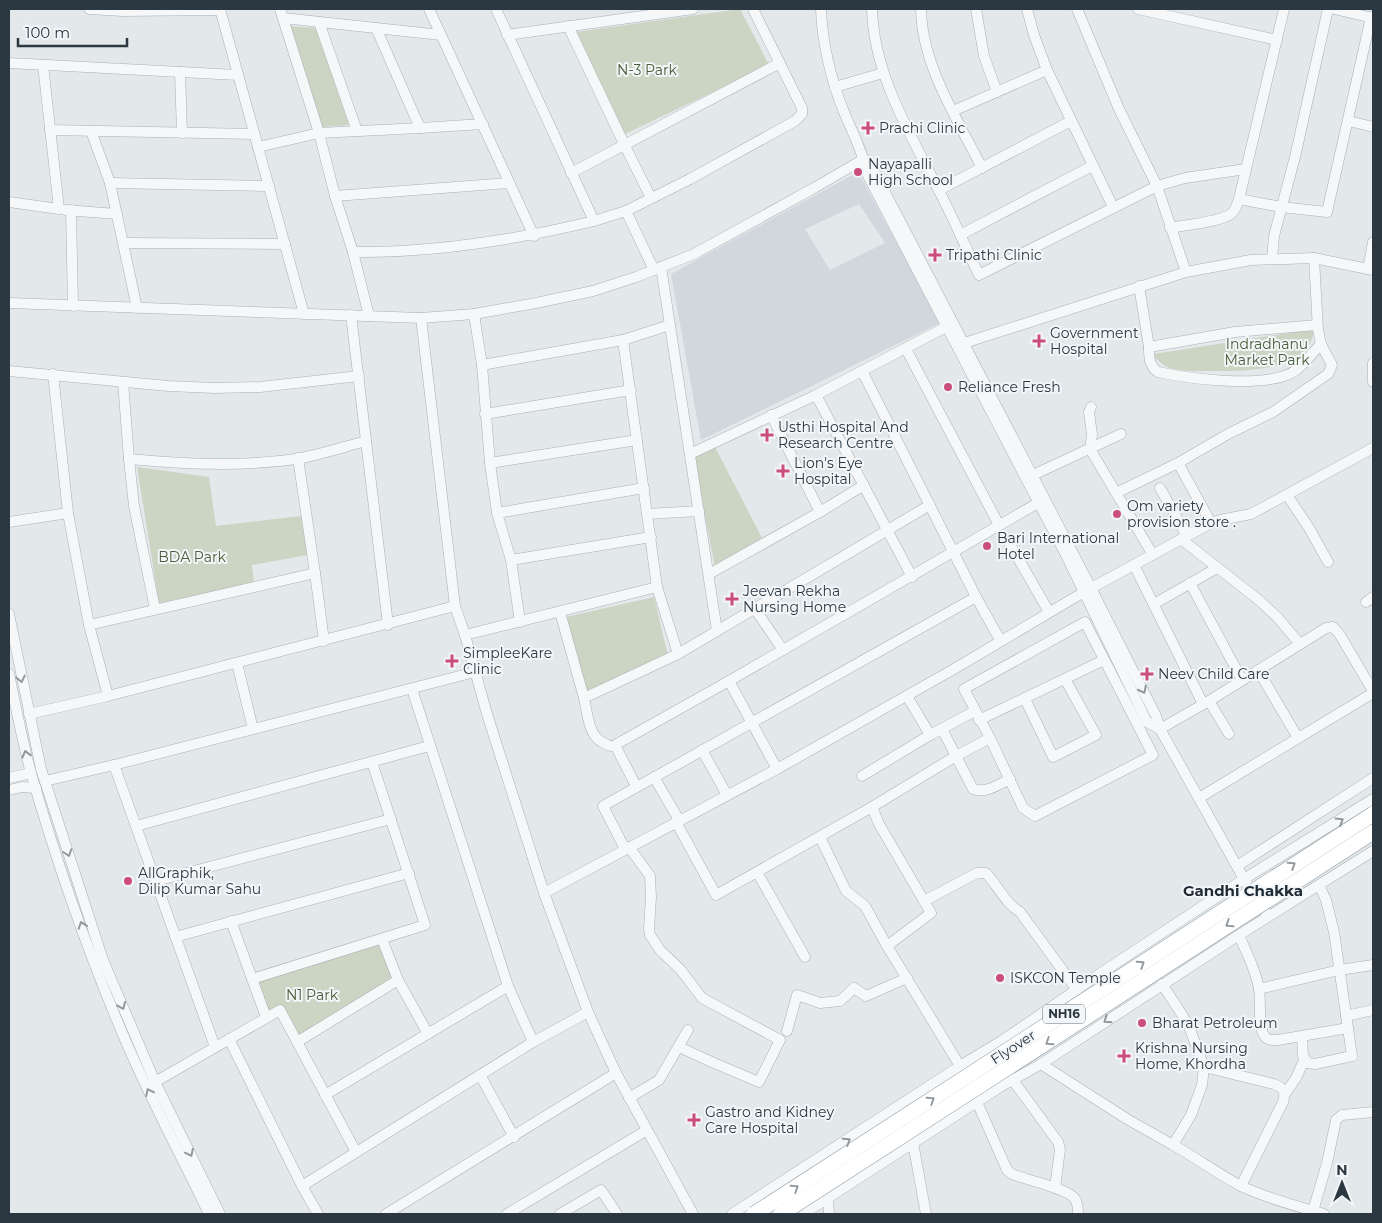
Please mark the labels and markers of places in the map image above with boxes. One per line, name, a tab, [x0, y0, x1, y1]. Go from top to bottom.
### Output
place label: Prachi Clinic	[879, 119, 965, 137]
marker: Prachi Clinic	[861, 121, 875, 135]
place label: Nayapalli High School	[868, 155, 953, 189]
marker: Nayapalli High School	[852, 166, 864, 178]
place label: Tripathi Clinic	[946, 246, 1042, 264]
marker: Tripathi Clinic	[928, 248, 942, 262]
place label: Government Hospital	[1050, 324, 1139, 358]
marker: Government Hospital	[1032, 334, 1046, 348]
place label: Reliance Fresh	[958, 378, 1061, 396]
marker: Reliance Fresh	[942, 381, 954, 393]
place label: Usthi Hospital And Research Centre	[778, 418, 909, 452]
marker: Usthi Hospital And Research Centre	[760, 428, 774, 442]
place label: Lion's Eye Hospital	[794, 454, 863, 488]
marker: Lion's Eye Hospital	[776, 464, 790, 478]
place label: Om variety provision store .	[1127, 497, 1236, 531]
marker: Om variety provision store .	[1111, 508, 1123, 520]
place label: Bari International Hotel	[997, 529, 1119, 563]
marker: Bari International Hotel	[981, 540, 993, 552]
place label: Jeevan Rekha Nursing Home	[742, 582, 846, 616]
marker: Jeevan Rekha Nursing Home	[725, 592, 739, 606]
place label: SimpleeKare Clinic	[463, 644, 552, 678]
marker: SimpleeKare Clinic	[445, 654, 459, 668]
place label: Neev Child Care	[1158, 665, 1269, 683]
marker: Neev Child Care	[1140, 667, 1154, 681]
place label: AllGraphik, Dilip Kumar Sahu	[138, 864, 261, 898]
marker: AllGraphik, Dilip Kumar Sahu	[122, 875, 134, 887]
place label: ISKCON Temple	[1010, 969, 1121, 987]
marker: ISKCON Temple	[994, 972, 1006, 984]
place label: Bharat Petroleum	[1152, 1014, 1278, 1032]
marker: Bharat Petroleum	[1136, 1017, 1148, 1029]
place label: Krishna Nursing Home, Khordha	[1135, 1039, 1248, 1073]
marker: Krishna Nursing Home, Khordha	[1117, 1049, 1131, 1063]
place label: Gastro and Kidney Care Hospital	[705, 1103, 834, 1137]
marker: Gastro and Kidney Care Hospital	[687, 1113, 701, 1127]

